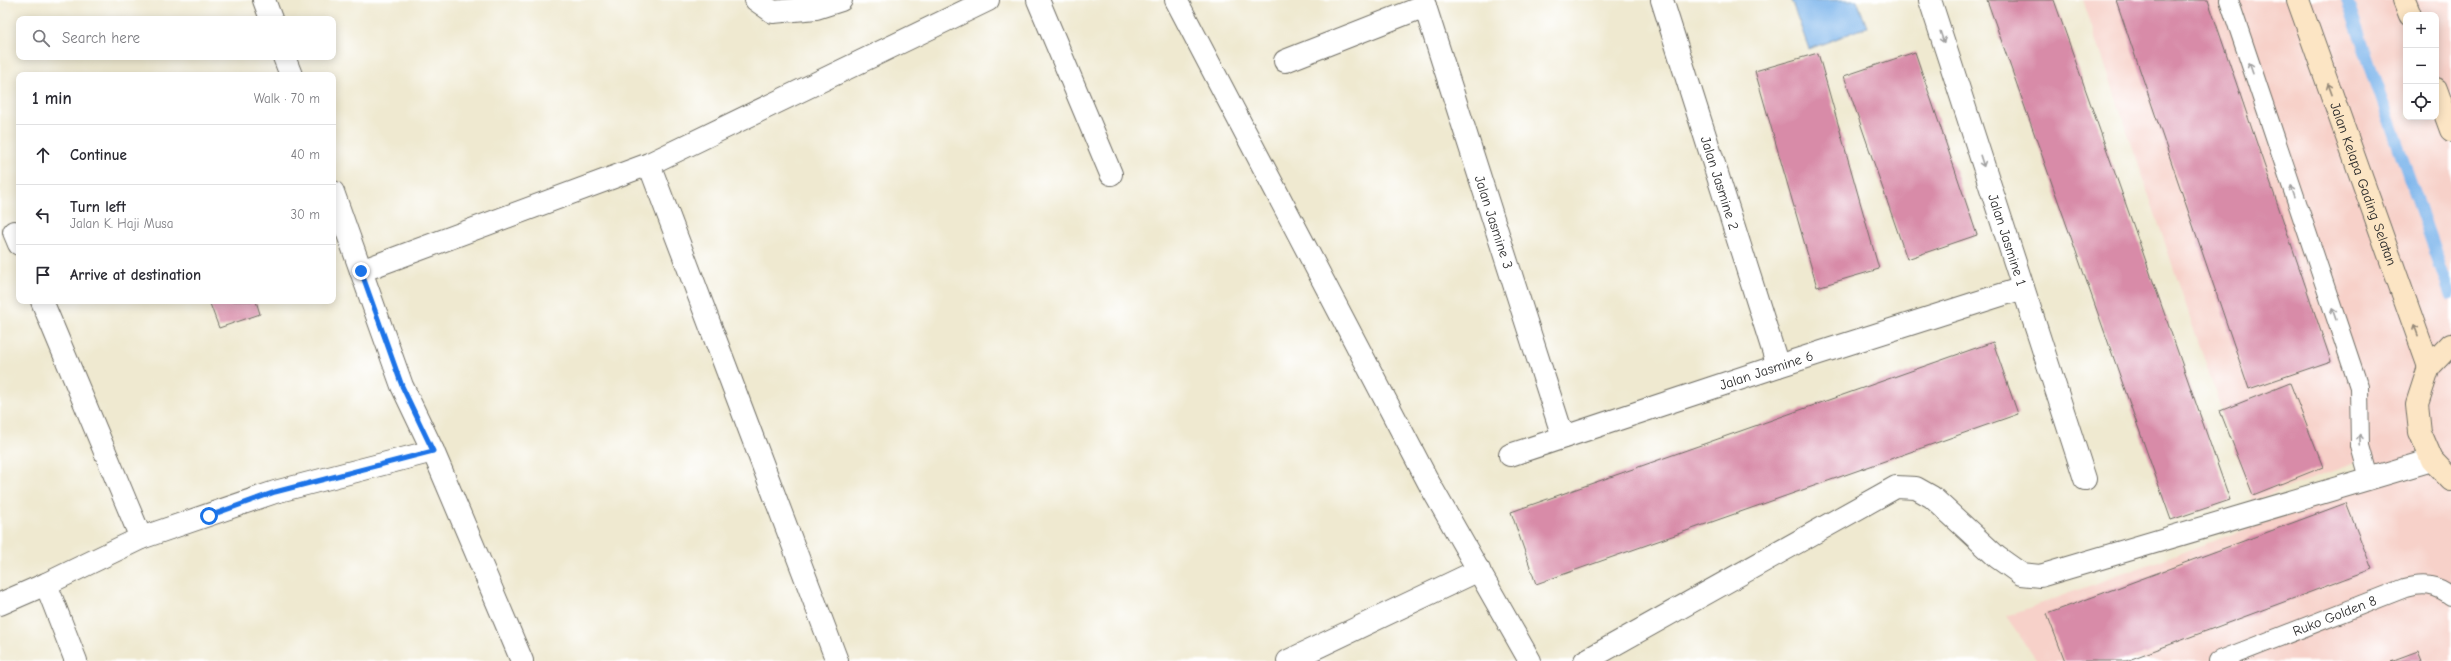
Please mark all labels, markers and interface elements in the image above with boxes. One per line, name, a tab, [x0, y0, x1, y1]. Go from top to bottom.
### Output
map controls	[2403, 12, 2439, 120]
button: +	[2403, 12, 2439, 48]
search box	[16, 16, 336, 60]
icon: search	[30, 27, 52, 49]
text: Search here	[62, 29, 140, 47]
one-way arrow	[1939, 30, 1946, 43]
button: −	[2403, 48, 2439, 84]
one-way arrow	[2247, 62, 2255, 74]
one-way arrow	[2325, 83, 2333, 95]
button: locate	[2403, 84, 2439, 120]
text: 1 min	[32, 89, 72, 108]
text: Walk · 70 m	[254, 91, 320, 106]
street label: Jalan Kelapa Gading Selatan	[2327, 100, 2401, 268]
street label: Jalan Jasmine 2	[1697, 134, 1743, 232]
icon: ahead	[32, 144, 54, 166]
text: Continue	[70, 146, 127, 164]
text: 40 m	[291, 147, 320, 162]
one-way arrow	[1979, 154, 1986, 167]
street label: Jalan Jasmine 3	[1471, 173, 1517, 271]
one-way arrow	[2289, 185, 2296, 198]
street label: Jalan Jasmine 1	[1985, 192, 2030, 288]
text: Turn left	[70, 198, 126, 216]
icon: left	[32, 204, 54, 226]
text: 30 m	[290, 207, 320, 222]
text: Jalan K. Haji Musa	[70, 216, 173, 231]
route end	[352, 262, 370, 280]
icon: arrive	[32, 264, 54, 286]
text: Arrive at destination	[70, 266, 201, 284]
one-way arrow	[2330, 308, 2337, 321]
one-way arrow	[2412, 324, 2419, 337]
street label: Jalan Jasmine 6	[1717, 347, 1815, 393]
one-way arrow	[2356, 434, 2364, 447]
route start	[200, 507, 218, 525]
street label: Ruko Golden 8	[2290, 591, 2379, 640]

